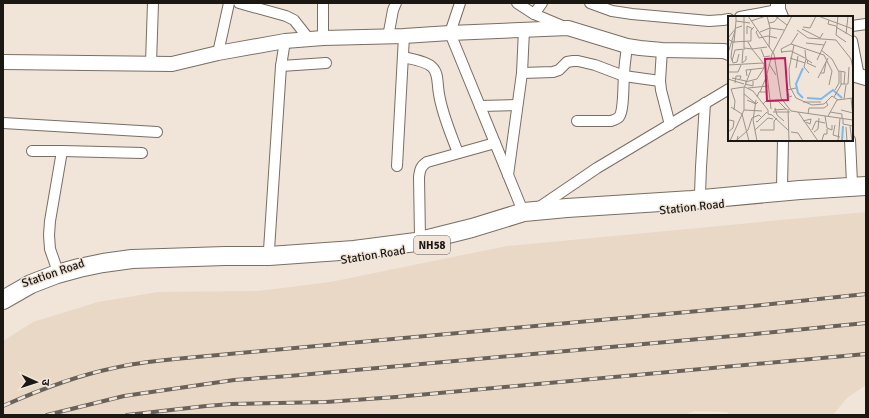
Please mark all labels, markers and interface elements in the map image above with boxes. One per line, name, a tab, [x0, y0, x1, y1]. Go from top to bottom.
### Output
inset map	[728, 16, 853, 141]
street label: Station Road	[659, 197, 725, 218]
road number: NH58	[414, 236, 450, 254]
street label: Station Road	[340, 243, 407, 268]
street label: Station Road	[20, 256, 87, 291]
north arrow	[16, 362, 56, 402]
text: उ	[39, 379, 52, 387]

